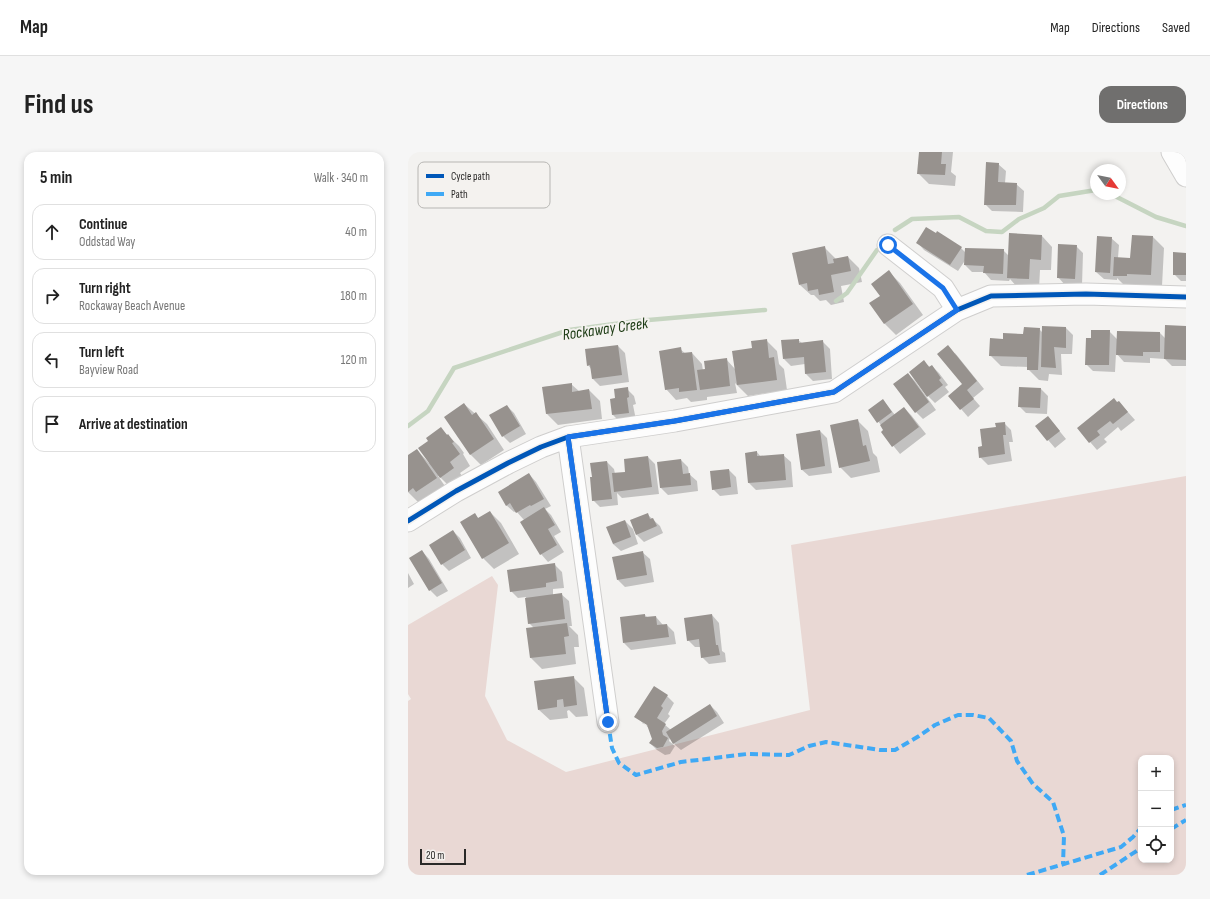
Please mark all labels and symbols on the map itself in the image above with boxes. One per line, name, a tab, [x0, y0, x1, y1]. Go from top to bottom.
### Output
legend	[418, 162, 550, 208]
north arrow	[1090, 164, 1126, 200]
text: Cycle path	[451, 170, 490, 183]
text: Path	[451, 188, 468, 201]
route start	[879, 236, 897, 254]
water label: Rockaway Creek	[561, 314, 650, 345]
route end	[599, 713, 617, 731]
scale bar	[420, 847, 466, 866]

